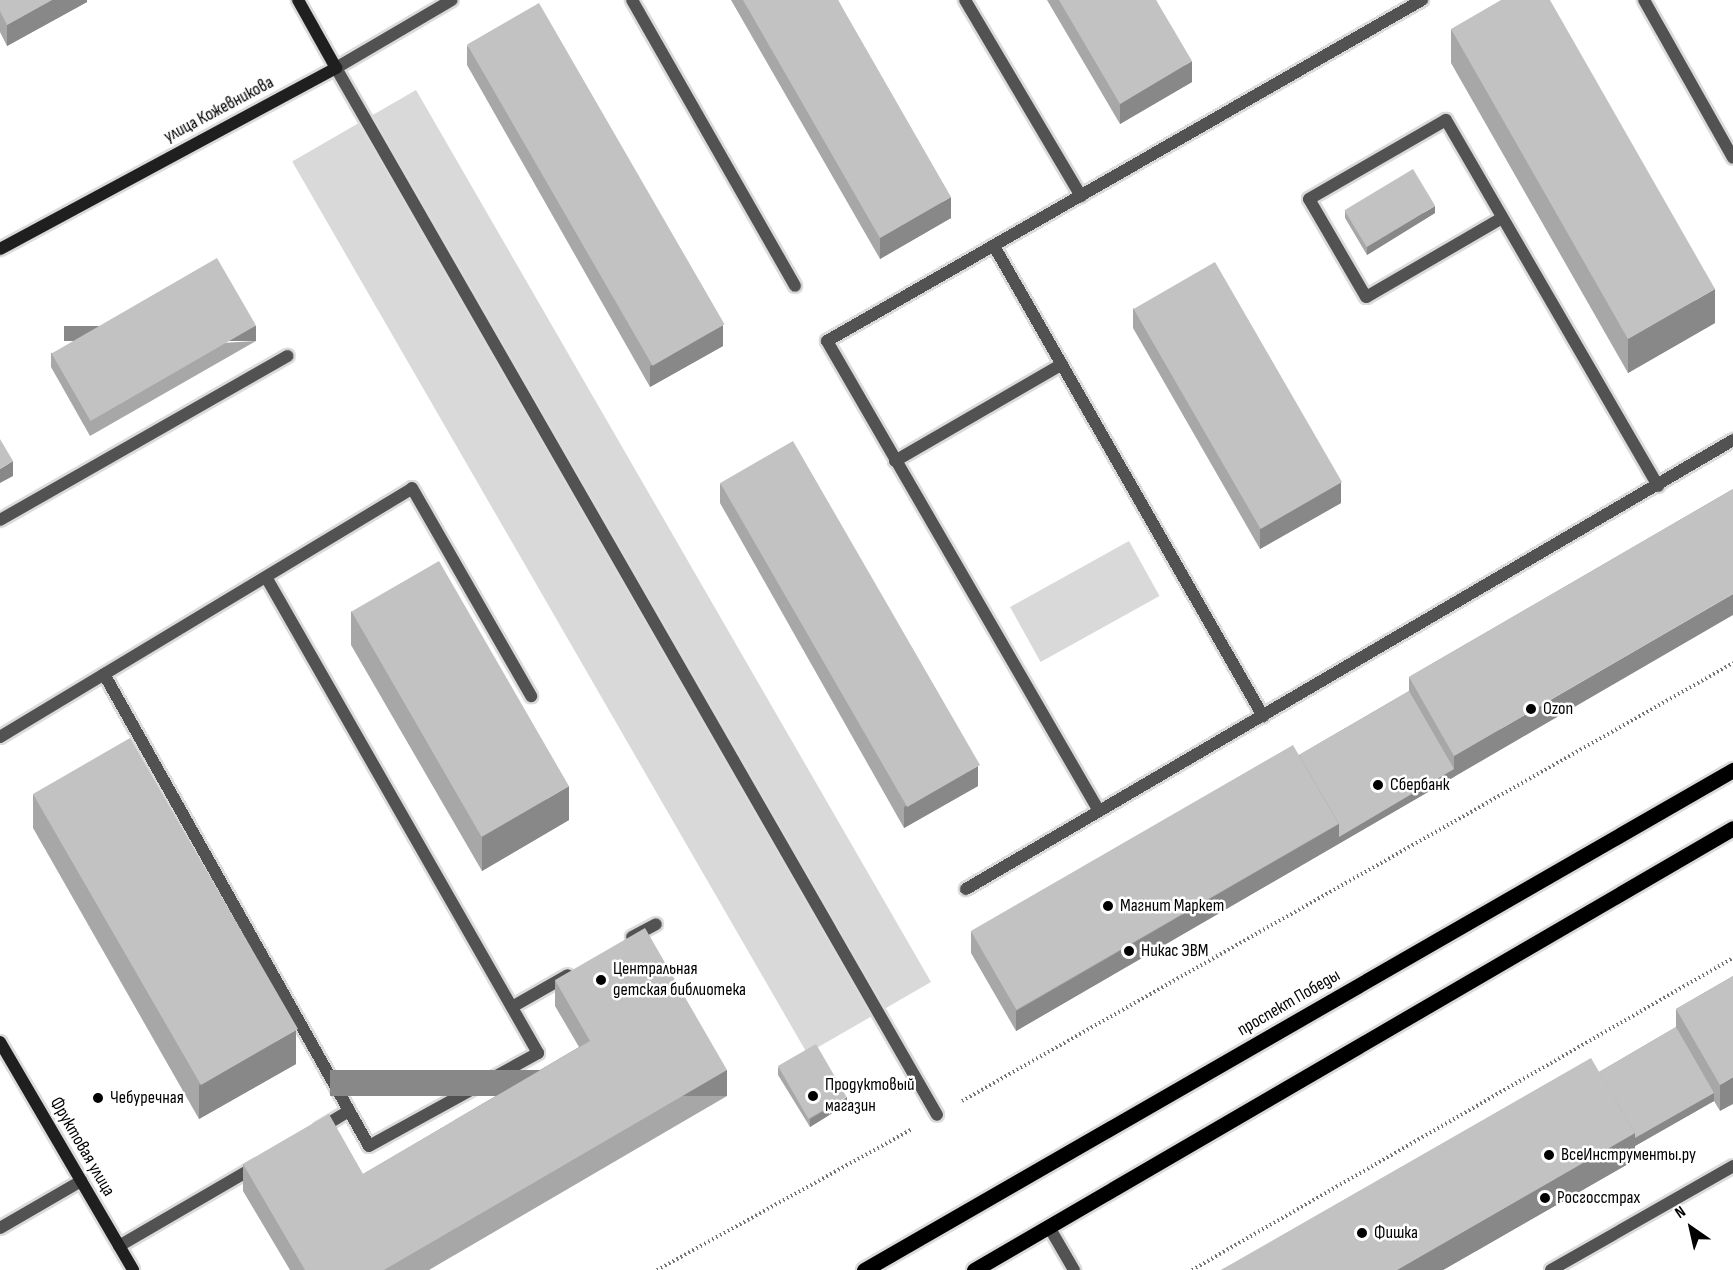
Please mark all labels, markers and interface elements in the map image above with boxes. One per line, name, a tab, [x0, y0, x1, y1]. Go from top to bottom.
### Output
street label: улица Кожевникова	[160, 72, 278, 148]
place label: Ozon	[1543, 698, 1573, 720]
marker: Ozon	[1524, 702, 1538, 716]
place label: Сбербанк	[1390, 774, 1450, 796]
marker: Сбербанк	[1371, 778, 1385, 792]
place label: Магнит Маркет	[1120, 895, 1224, 917]
marker: Магнит Маркет	[1101, 899, 1115, 913]
place label: Никас ЭВМ	[1141, 940, 1208, 962]
marker: Никас ЭВМ	[1122, 944, 1136, 958]
place label: Центральная детская библиотека	[613, 959, 746, 1002]
street label: проспект Победы	[1234, 965, 1344, 1041]
marker: Центральная детская библиотека	[594, 973, 608, 987]
place label: Продуктовый магазин	[825, 1075, 914, 1118]
place label: Чебуречная	[110, 1087, 184, 1109]
marker: Продуктовый магазин	[806, 1089, 820, 1103]
marker: Чебуречная	[91, 1091, 105, 1105]
street label: Фруктовая улица	[45, 1094, 119, 1200]
place label: ВсеИнструменты.ру	[1561, 1144, 1696, 1166]
marker: ВсеИнструменты.ру	[1542, 1148, 1556, 1162]
place label: Росгосстрах	[1557, 1187, 1640, 1209]
marker: Росгосстрах	[1538, 1191, 1552, 1205]
north arrow	[1661, 1198, 1721, 1258]
text: N	[1672, 1202, 1690, 1223]
place label: Фишка	[1374, 1222, 1418, 1244]
marker: Фишка	[1355, 1226, 1369, 1240]

